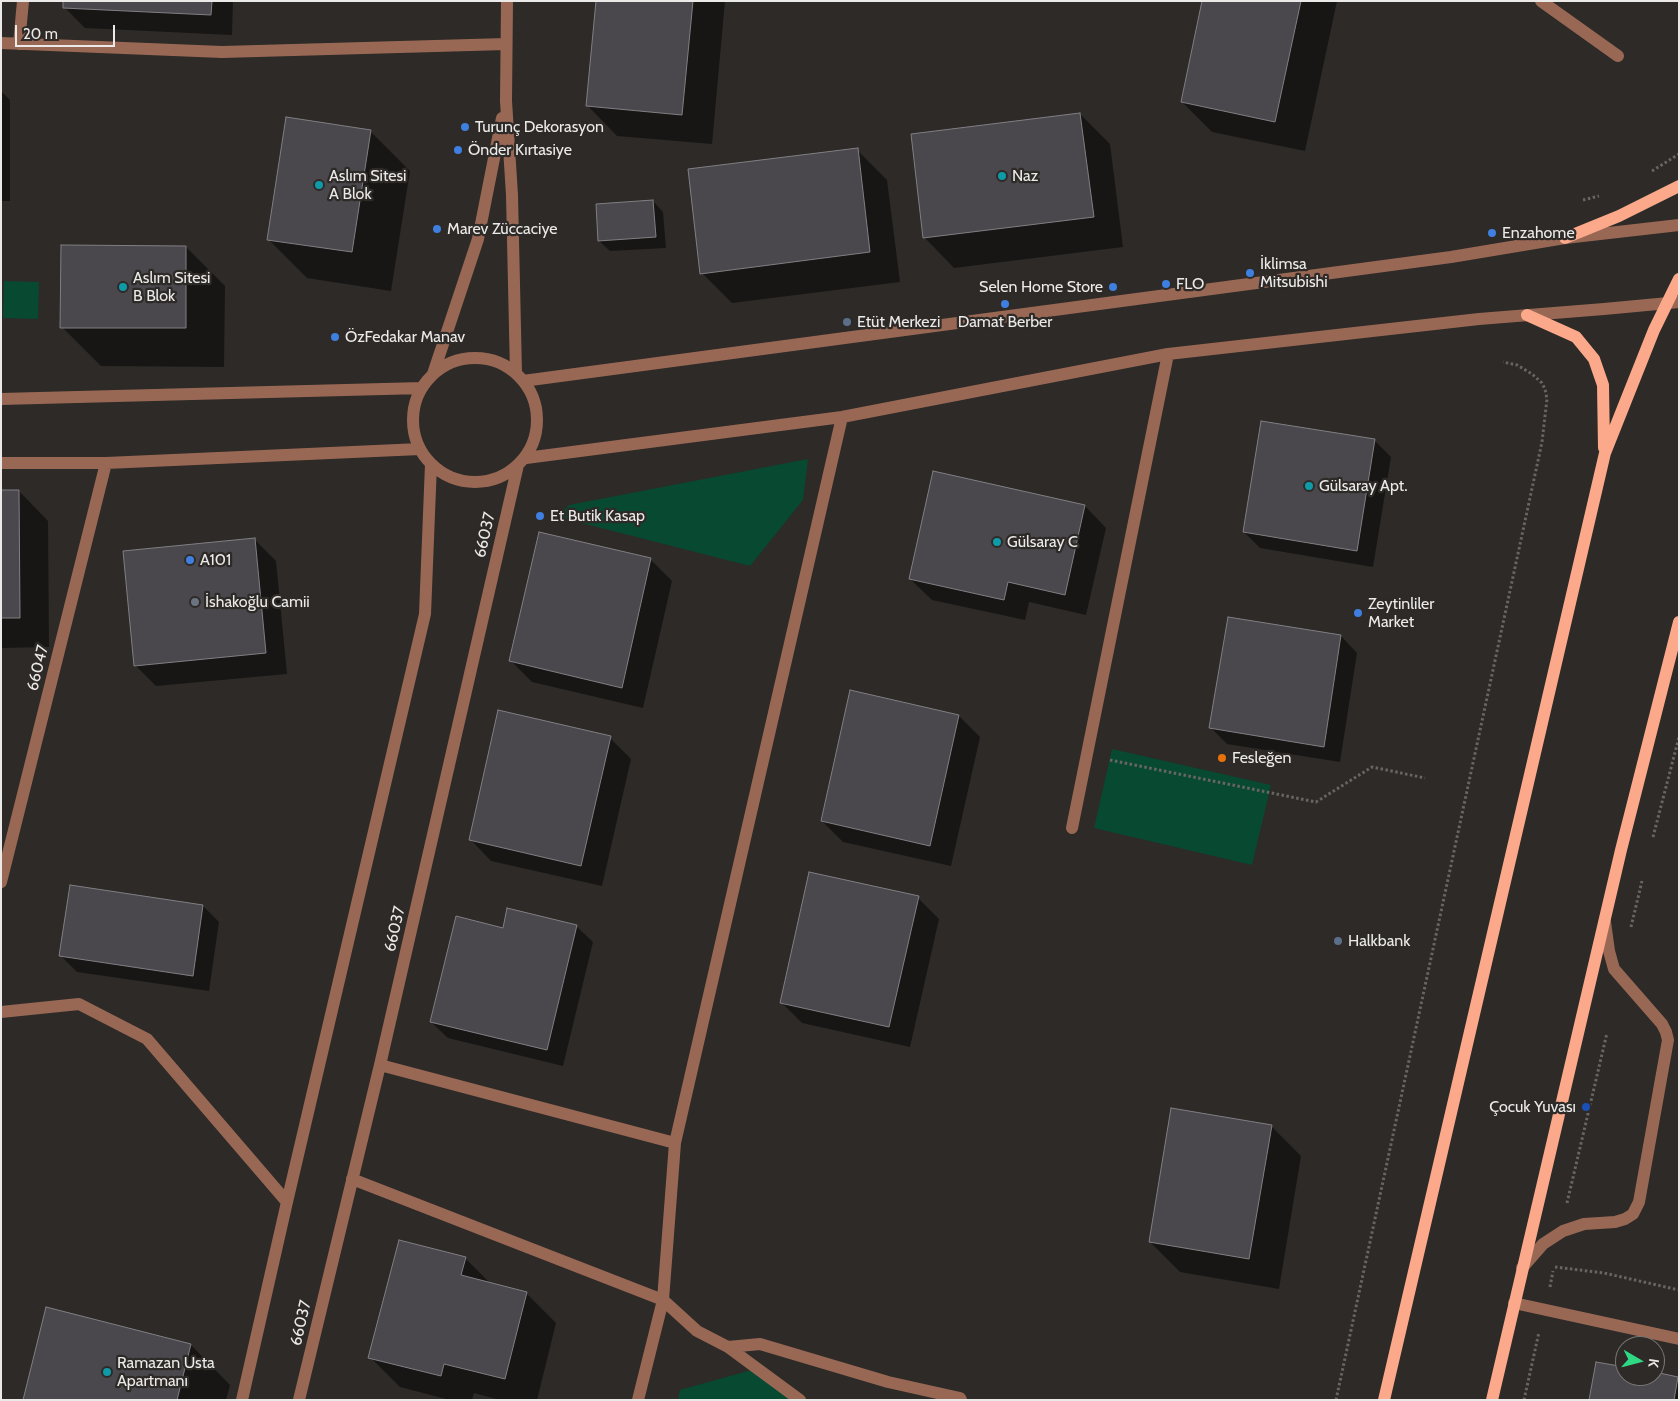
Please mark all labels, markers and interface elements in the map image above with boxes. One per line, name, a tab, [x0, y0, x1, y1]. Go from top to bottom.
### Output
scale bar	[18, 15, 118, 47]
text: 20 m	[23, 25, 58, 43]
place label: Turunç Dekorasyon	[475, 117, 604, 137]
marker: Turunç Dekorasyon	[459, 121, 471, 133]
place label: Önder Kırtasiye	[468, 140, 572, 160]
marker: Önder Kırtasiye	[452, 144, 464, 156]
place label: Aslım Sitesi A Blok	[329, 166, 406, 204]
place label: Naz	[1012, 166, 1038, 186]
marker: Naz	[996, 170, 1008, 182]
marker: Aslım Sitesi A Blok	[313, 179, 325, 191]
place label: Marev Züccaciye	[447, 219, 558, 239]
marker: Marev Züccaciye	[431, 223, 443, 235]
place label: Enzahome	[1502, 223, 1575, 243]
marker: Enzahome	[1486, 227, 1498, 239]
place label: İklimsa Mitsubishi	[1260, 254, 1328, 292]
marker: İklimsa Mitsubishi	[1244, 267, 1256, 279]
place label: Aslım Sitesi B Blok	[133, 268, 210, 306]
place label: FLO	[1176, 274, 1204, 294]
place label: Selen Home Store	[979, 277, 1103, 297]
marker: FLO	[1160, 278, 1172, 290]
marker: Aslım Sitesi B Blok	[117, 281, 129, 293]
marker: Selen Home Store	[1107, 281, 1119, 293]
marker: Damat Berber	[999, 298, 1011, 310]
place label: Etüt Merkezi	[857, 312, 940, 332]
place label: Damat Berber	[958, 312, 1052, 332]
marker: Etüt Merkezi	[841, 316, 853, 328]
place label: ÖzFedakar Manav	[345, 327, 465, 347]
marker: ÖzFedakar Manav	[329, 331, 341, 343]
place label: Gülsaray Apt.	[1319, 476, 1407, 496]
marker: Gülsaray Apt.	[1303, 480, 1315, 492]
place label: Et Butik Kasap	[550, 506, 645, 526]
street label: 66037	[470, 510, 500, 560]
marker: Et Butik Kasap	[534, 510, 546, 522]
place label: Gülsaray C	[1007, 532, 1078, 552]
marker: Gülsaray C	[991, 536, 1003, 548]
place label: A101	[200, 550, 231, 570]
marker: A101	[184, 554, 196, 566]
place label: İshakoğlu Camii	[205, 592, 310, 612]
place label: Zeytinliler Market	[1368, 594, 1434, 632]
marker: İshakoğlu Camii	[189, 596, 201, 608]
marker: Zeytinliler Market	[1352, 607, 1364, 619]
street label: 66047	[23, 643, 53, 693]
place label: Fesleğen	[1232, 748, 1291, 768]
marker: Fesleğen	[1216, 752, 1228, 764]
street label: 66037	[380, 904, 410, 954]
place label: Halkbank	[1348, 931, 1410, 951]
marker: Halkbank	[1332, 935, 1344, 947]
place label: Çocuk Yuvası	[1489, 1097, 1576, 1117]
marker: Çocuk Yuvası	[1580, 1101, 1592, 1113]
street label: 66037	[286, 1298, 316, 1348]
north arrow	[1615, 1336, 1665, 1386]
place label: Ramazan Usta Apartmanı	[117, 1353, 215, 1391]
text: K	[1644, 1357, 1663, 1369]
marker: Ramazan Usta Apartmanı	[101, 1366, 113, 1378]

